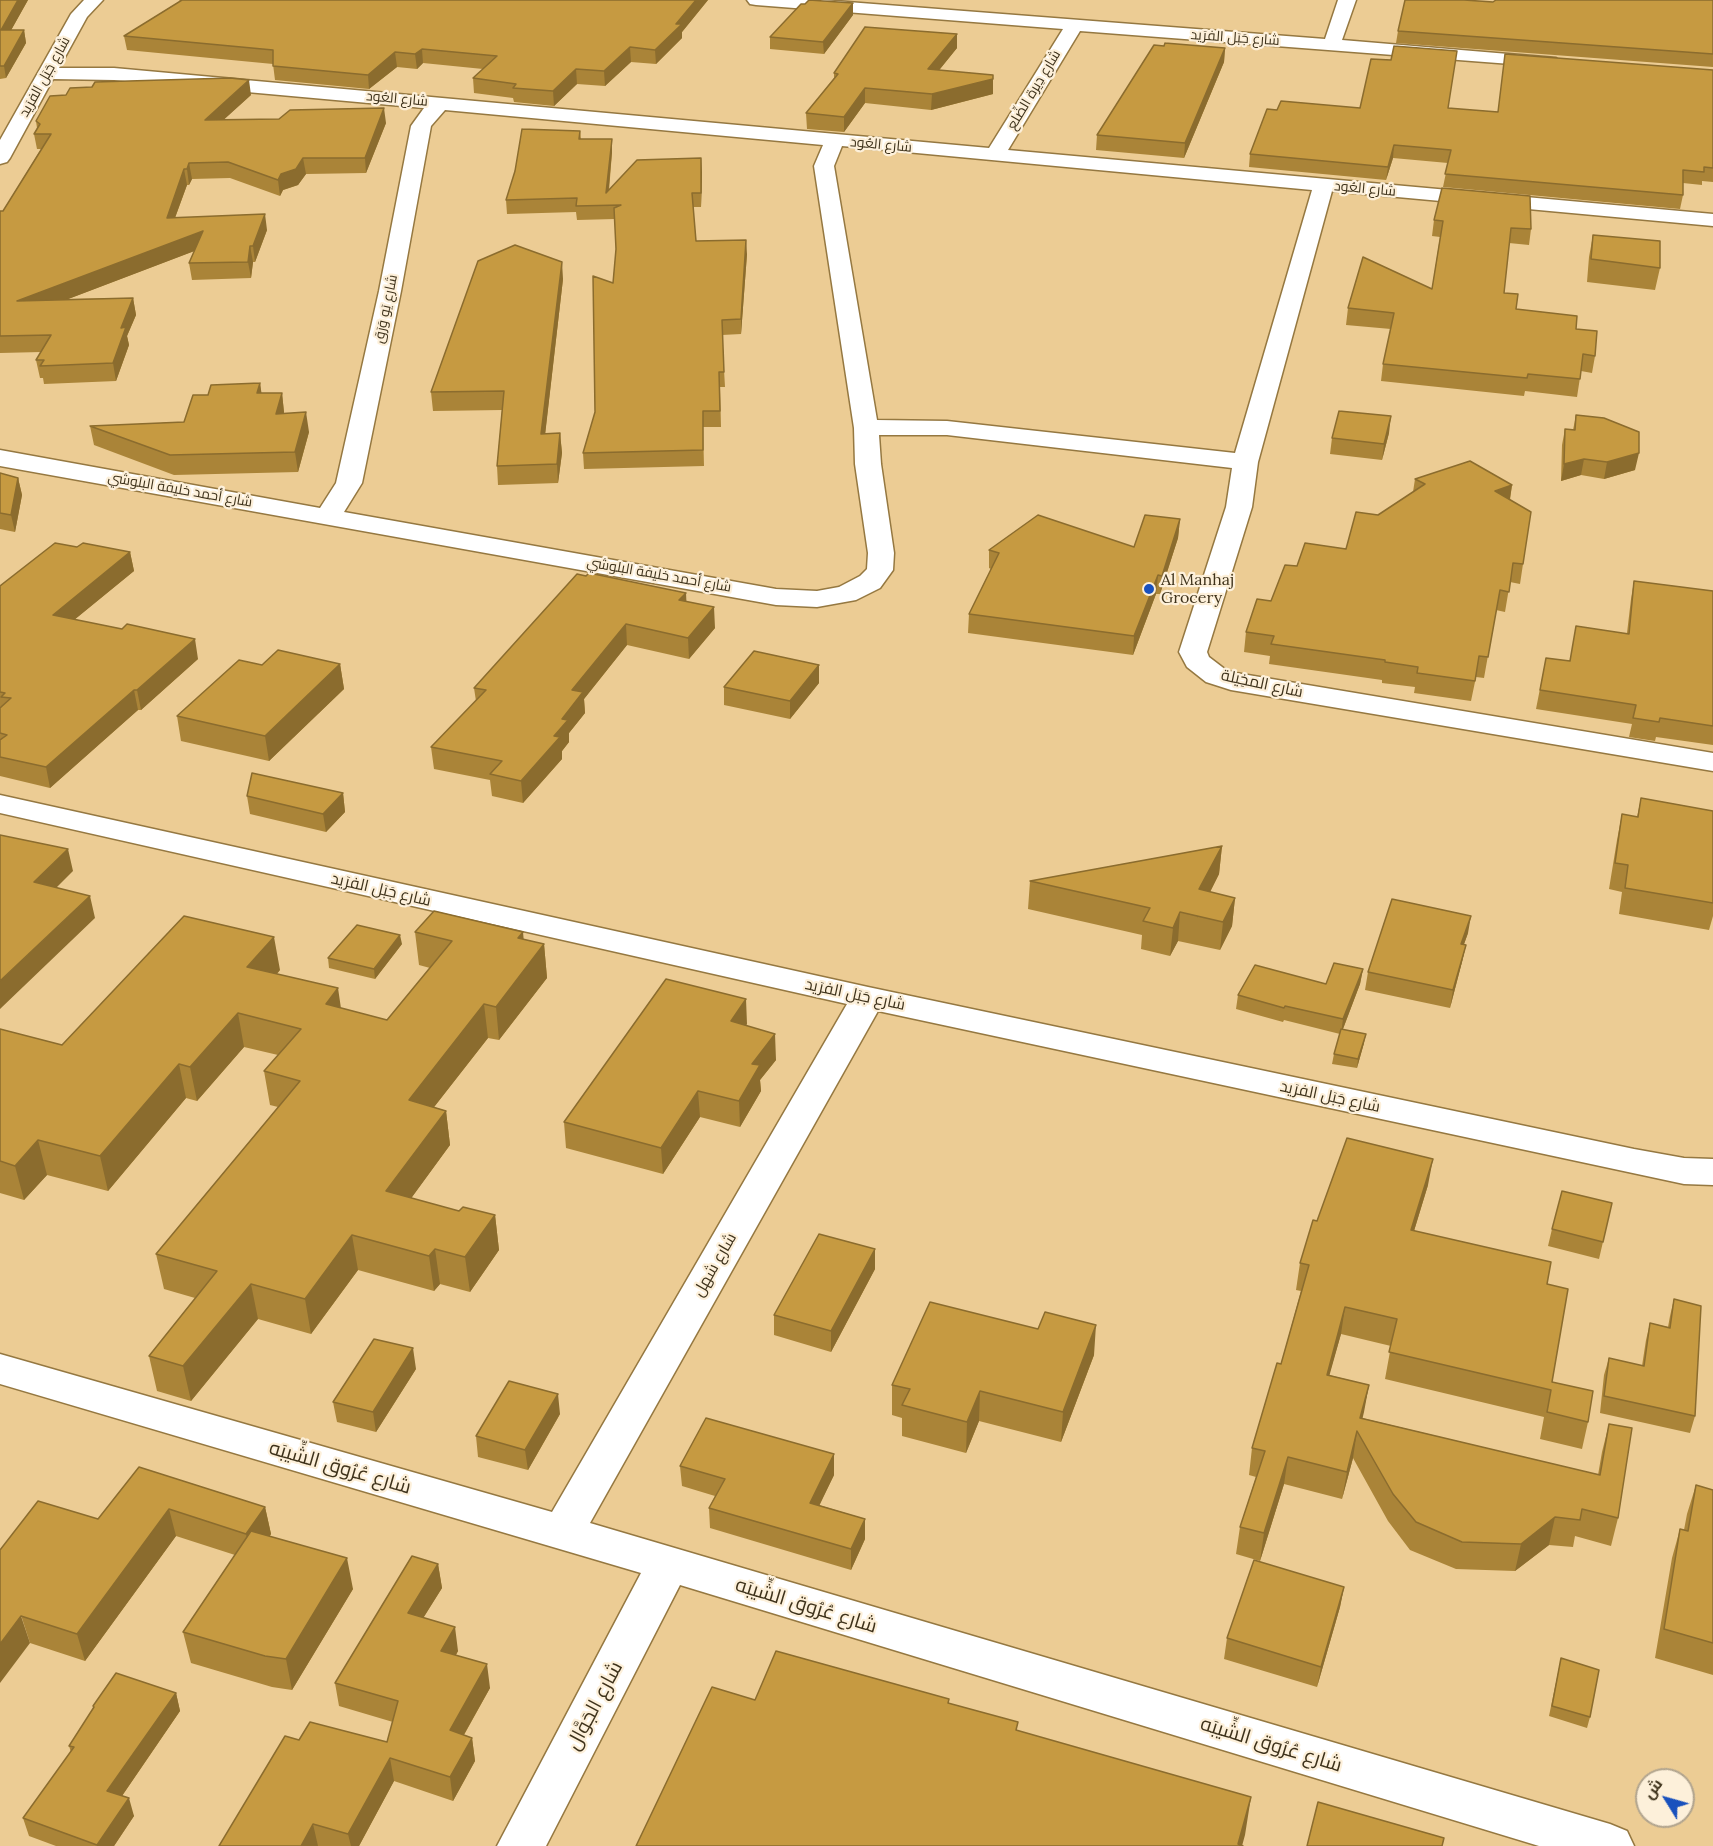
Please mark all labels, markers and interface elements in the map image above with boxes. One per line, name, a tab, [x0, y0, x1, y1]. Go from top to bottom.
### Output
street label: شارع جَبَل الفرَيد	[1190, 27, 1280, 49]
street label: شارع جَبَل الفرَيد	[16, 34, 74, 120]
street label: شارع دِيرة الضِّلع	[1004, 47, 1064, 133]
street label: شارع العُود	[365, 88, 429, 110]
street label: شارع العُود	[849, 134, 913, 156]
street label: شارع العُود	[1333, 178, 1397, 200]
street label: شارع يَو وَرَق	[371, 273, 401, 345]
street label: شارع أحمد خليفة البلوشي	[106, 469, 254, 511]
street label: شارع أحمد خليفة البلوشي	[585, 554, 733, 596]
place label: Al Manhaj Grocery	[1161, 570, 1234, 608]
marker: Al Manhaj Grocery	[1142, 582, 1156, 596]
street label: شارع المخِيلة	[1219, 666, 1305, 702]
street label: شارع جَبَل الفرَيد	[329, 869, 433, 911]
street label: شارع جَبَل الفرَيد	[803, 975, 907, 1015]
street label: شارع جَبَل الفرَيد	[1278, 1077, 1382, 1117]
street label: شارع شهل	[689, 1230, 741, 1300]
street label: شارع عُرُوق الشِّيبَه	[266, 1436, 414, 1500]
street label: شارع عُرُوق الشِّيبَه	[732, 1573, 880, 1639]
street label: شارع الجَوَّال	[562, 1657, 628, 1755]
street label: شارع عُرُوق الشِّيبَه	[1197, 1712, 1345, 1778]
north arrow	[1635, 1768, 1695, 1828]
text: ش	[1638, 1774, 1666, 1803]

